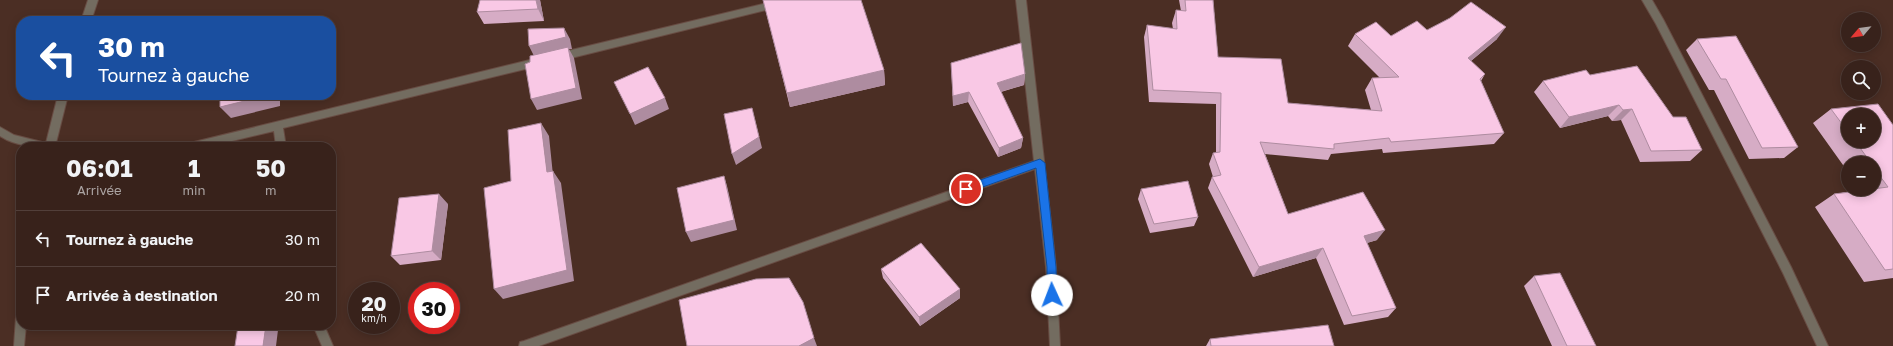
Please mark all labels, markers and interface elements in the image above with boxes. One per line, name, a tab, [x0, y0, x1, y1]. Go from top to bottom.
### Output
north arrow	[1841, 12, 1881, 52]
map controls	[1841, 12, 1881, 196]
text: 30 m	[98, 30, 165, 63]
icon: left	[32, 32, 84, 84]
button: search	[1841, 60, 1881, 100]
text: Tournez à gauche	[98, 64, 250, 86]
button: +	[1841, 108, 1881, 148]
text: 06:01	[66, 153, 133, 182]
text: 1	[188, 153, 200, 182]
text: 50	[256, 153, 286, 182]
button: −	[1841, 156, 1881, 196]
pin	[949, 172, 983, 206]
icon: arrive	[955, 178, 977, 200]
text: Arrivée	[77, 182, 122, 198]
text: min	[183, 182, 206, 198]
text: m	[265, 182, 277, 198]
icon: left	[32, 228, 54, 250]
text: Tournez à gauche	[66, 230, 193, 248]
text: 30 m	[285, 230, 320, 248]
position arrow	[1031, 274, 1073, 316]
speed limit sign: 30	[408, 282, 460, 334]
icon: arrive	[32, 284, 54, 306]
text: Arrivée à destination	[66, 286, 218, 304]
text: 20 m	[285, 286, 320, 304]
text: 20	[361, 291, 387, 315]
text: km/h	[361, 312, 387, 324]

